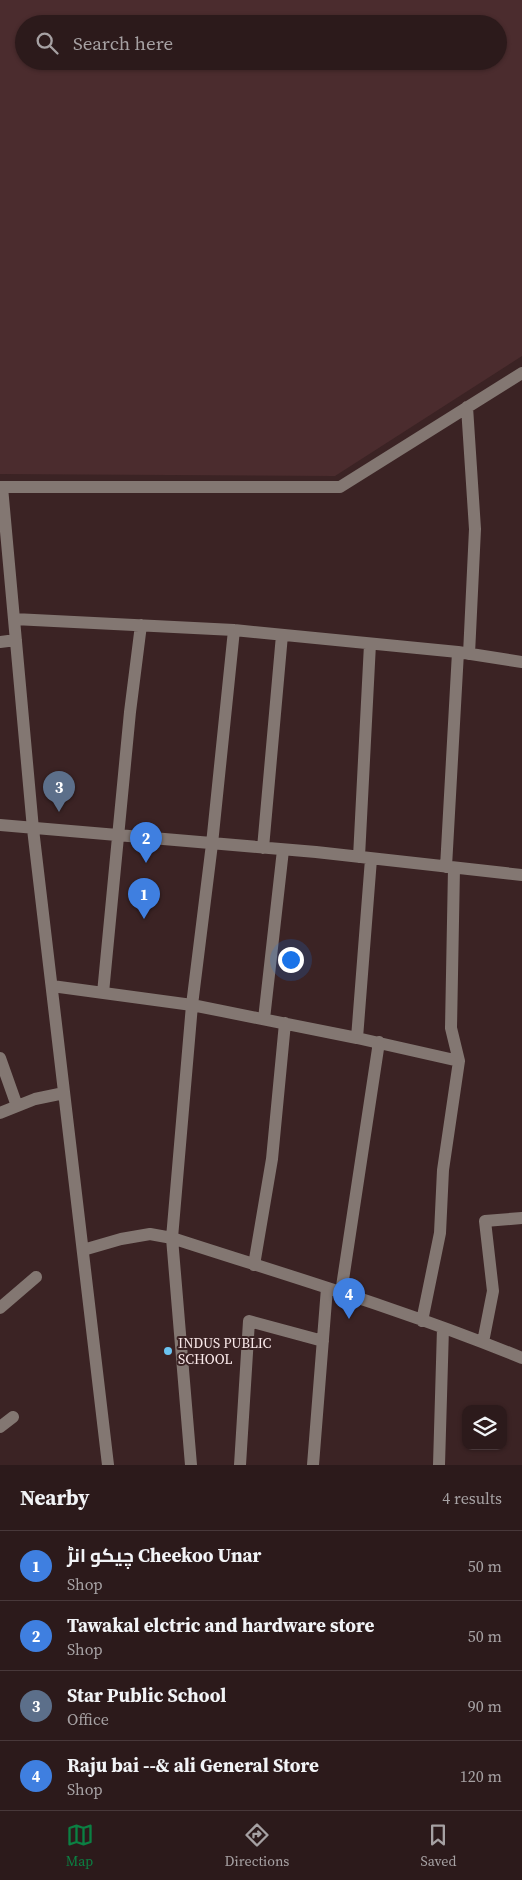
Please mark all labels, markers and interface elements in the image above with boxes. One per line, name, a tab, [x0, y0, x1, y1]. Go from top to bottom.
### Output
search box	[15, 15, 507, 70]
icon: search	[33, 29, 61, 57]
text: Search here	[73, 30, 173, 56]
pin: 3	[43, 771, 75, 812]
pin: 2	[130, 822, 162, 863]
pin: 1	[128, 878, 160, 919]
your location	[278, 947, 304, 973]
pin: 4	[333, 1278, 365, 1319]
place label: INDUS PUBLIC SCHOOL	[178, 1333, 272, 1369]
marker: INDUS PUBLIC SCHOOL	[162, 1345, 174, 1357]
map controls	[462, 1405, 507, 1450]
button: layers	[462, 1405, 507, 1450]
text: Nearby	[20, 1483, 90, 1512]
text: 4 results	[442, 1487, 502, 1509]
text: چیکو انڑ Cheekoo Unar	[67, 1542, 261, 1568]
text: 1	[32, 1555, 40, 1577]
text: 50 m	[468, 1555, 502, 1577]
text: Shop	[67, 1573, 103, 1595]
text: Tawakal elctric and hardware store	[67, 1612, 374, 1638]
text: 2	[32, 1625, 40, 1647]
text: 50 m	[468, 1625, 502, 1647]
text: Shop	[67, 1638, 103, 1660]
text: Star Public School	[67, 1682, 226, 1708]
text: 3	[32, 1695, 40, 1717]
text: 90 m	[468, 1695, 502, 1717]
text: Office	[67, 1708, 109, 1730]
text: Raju bai --& ali General Store	[67, 1752, 319, 1778]
text: 4	[32, 1765, 40, 1787]
text: 120 m	[460, 1765, 502, 1787]
text: Shop	[67, 1778, 103, 1800]
tab: Map	[66, 1821, 94, 1871]
tab: Directions	[225, 1821, 289, 1871]
tab: Saved	[421, 1821, 456, 1871]

